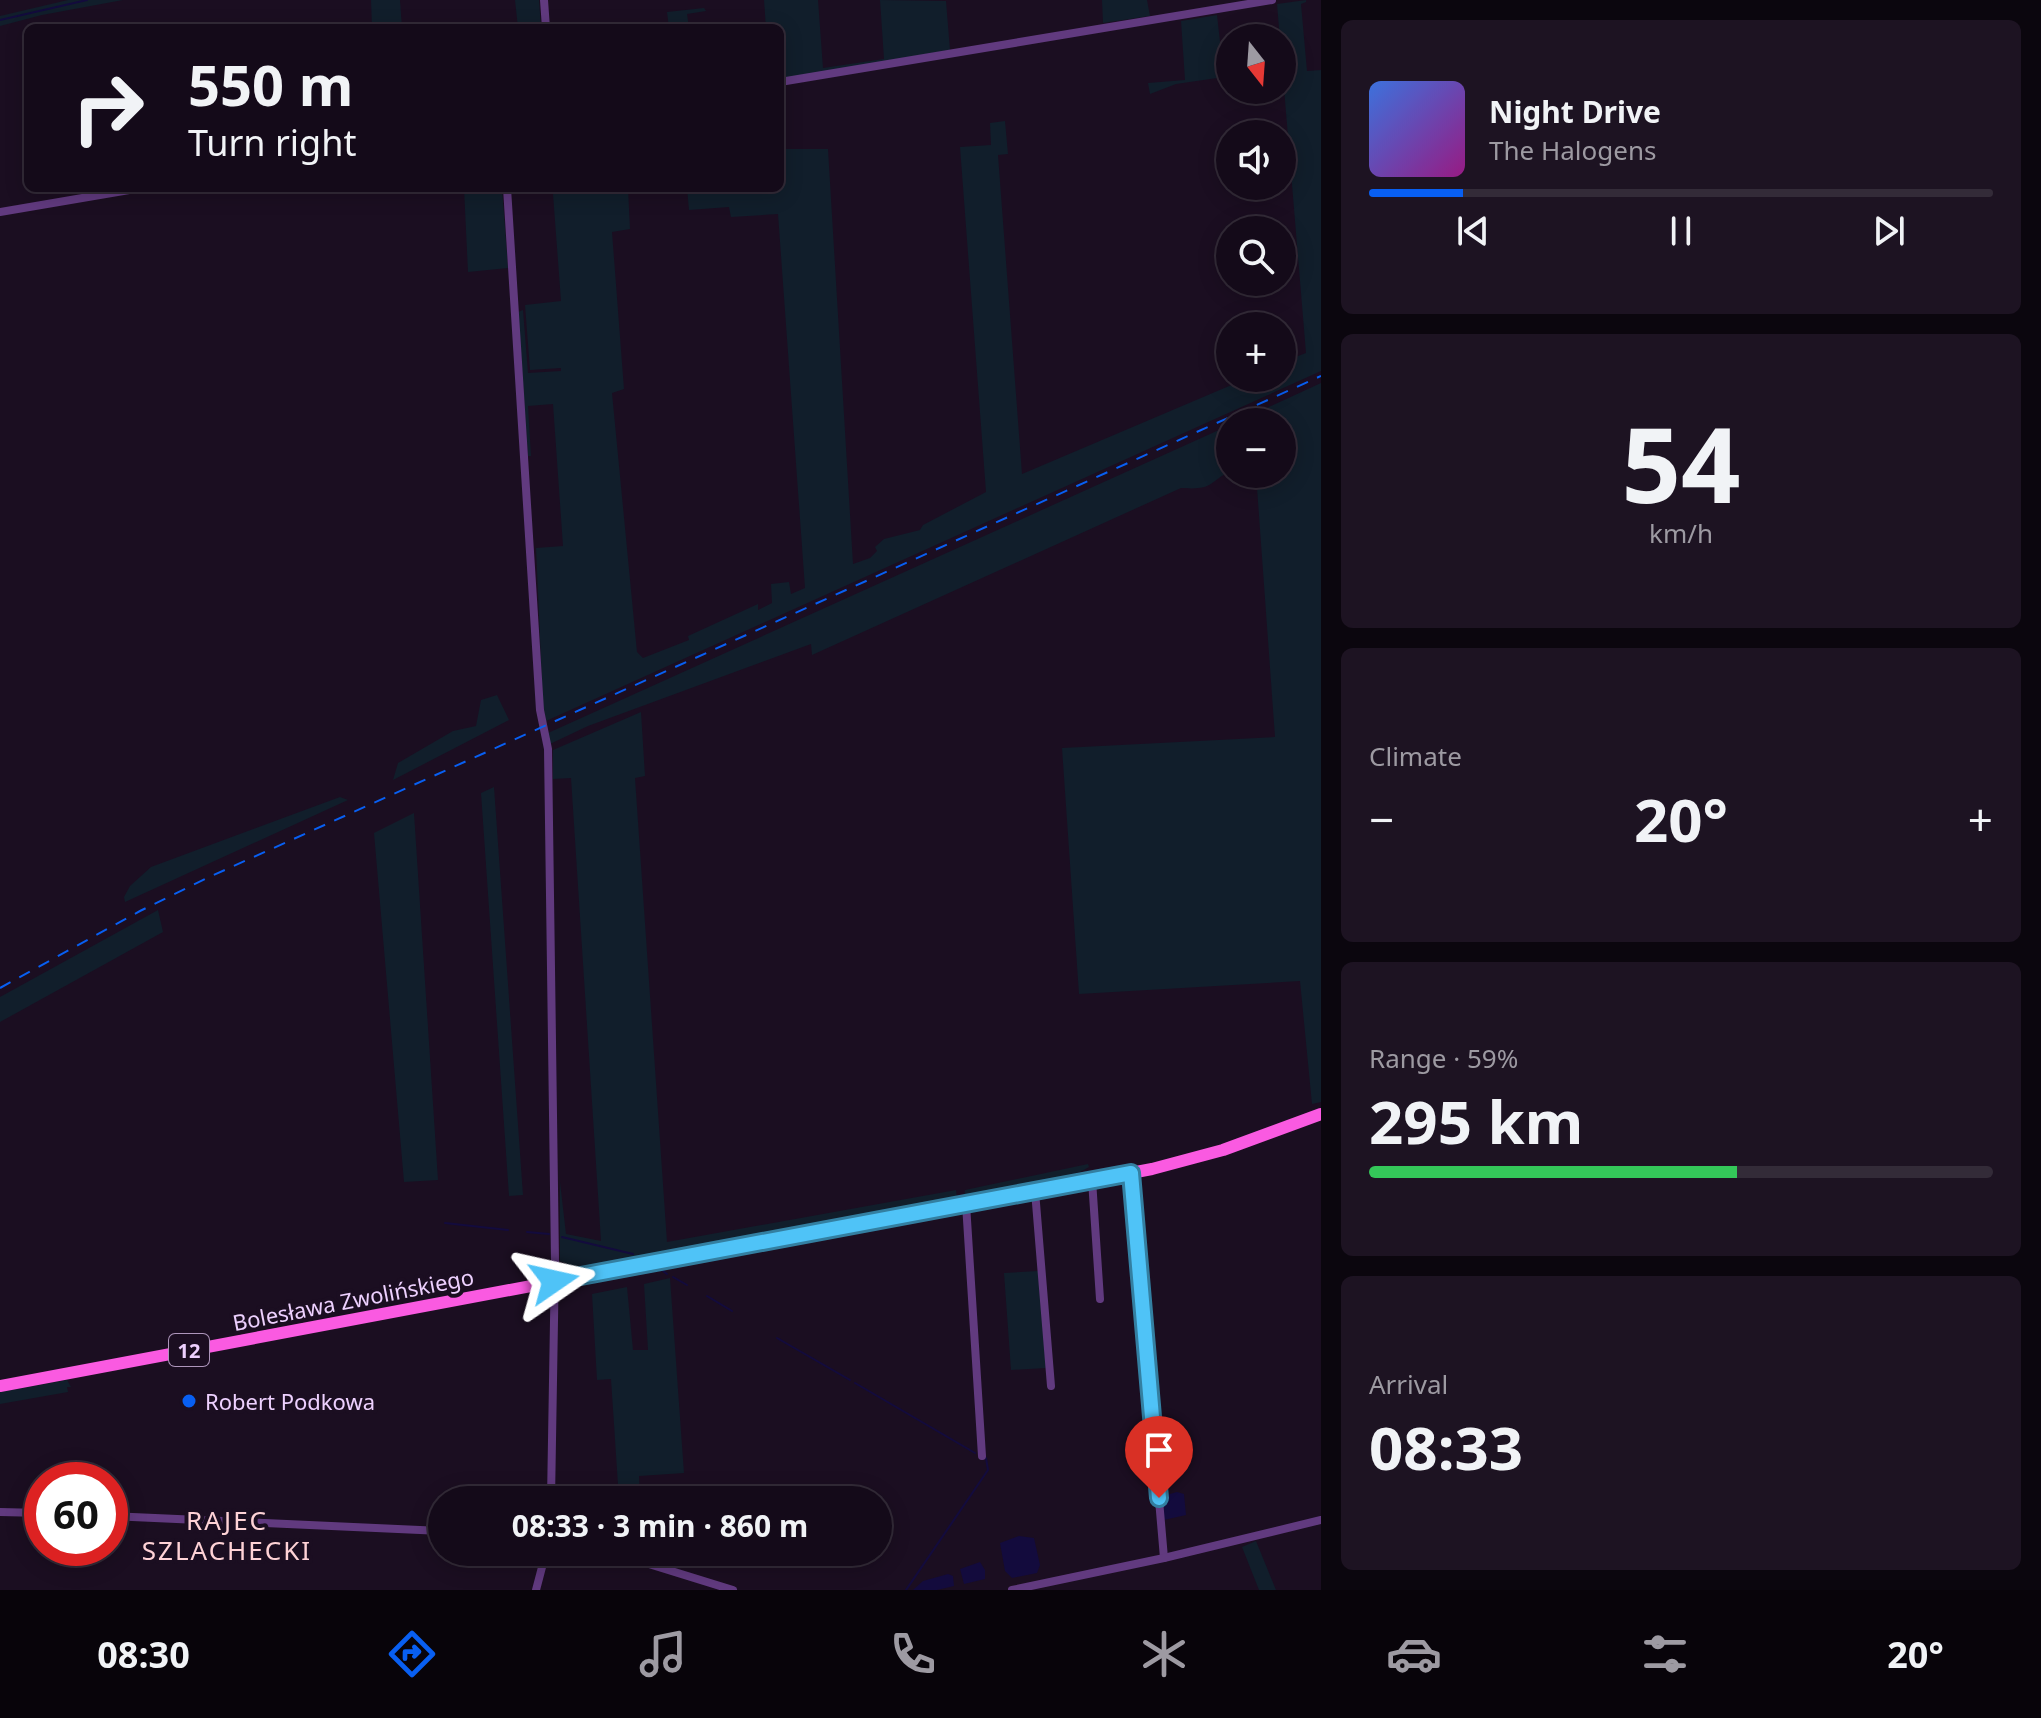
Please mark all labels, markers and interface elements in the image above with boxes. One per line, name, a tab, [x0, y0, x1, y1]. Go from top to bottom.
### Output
north arrow	[1216, 24, 1296, 104]
map controls	[1216, 24, 1296, 488]
text: 550 m	[188, 46, 353, 122]
icon: right	[56, 56, 160, 160]
text: Night Drive	[1489, 91, 1661, 132]
text: Turn right	[188, 118, 356, 167]
button: sound	[1216, 120, 1296, 200]
text: The Halogens	[1489, 132, 1656, 168]
icon: previous	[1451, 209, 1495, 253]
icon: pause	[1659, 209, 1703, 253]
icon: next	[1867, 209, 1911, 253]
button: search	[1216, 216, 1296, 296]
button: +	[1216, 312, 1296, 392]
text: 54	[1622, 392, 1740, 533]
button: −	[1216, 408, 1296, 488]
text: km/h	[1649, 515, 1713, 551]
text: Climate	[1369, 738, 1462, 774]
text: 20°	[1634, 778, 1728, 860]
text: −	[1369, 789, 1394, 849]
text: +	[1968, 789, 1993, 849]
text: Range · 59%	[1369, 1040, 1518, 1076]
text: 295 km	[1369, 1080, 1583, 1162]
position arrow	[512, 1239, 596, 1323]
street label: Bolesława Zwolińskiego	[230, 1261, 476, 1337]
road number: 12	[169, 1334, 209, 1366]
text: Arrival	[1369, 1366, 1448, 1402]
place label: Robert Podkowa	[205, 1386, 375, 1416]
marker: Robert Podkowa	[180, 1392, 198, 1410]
text: 08:33	[1369, 1406, 1523, 1488]
pin	[1125, 1416, 1193, 1498]
icon: arrive	[1137, 1428, 1181, 1472]
speed limit sign: 60	[24, 1462, 128, 1566]
district label: RAJEC SZLACHECKI	[142, 1502, 312, 1568]
text: 08:33 · 3 min · 860 m	[512, 1505, 808, 1546]
icon: directions	[384, 1626, 440, 1682]
icon: music	[635, 1626, 691, 1682]
icon: phone	[885, 1626, 941, 1682]
icon: climate	[1136, 1626, 1192, 1682]
icon: car	[1386, 1626, 1442, 1682]
icon: filters	[1637, 1626, 1693, 1682]
text: 08:30	[97, 1630, 190, 1679]
text: 20°	[1887, 1630, 1944, 1679]

